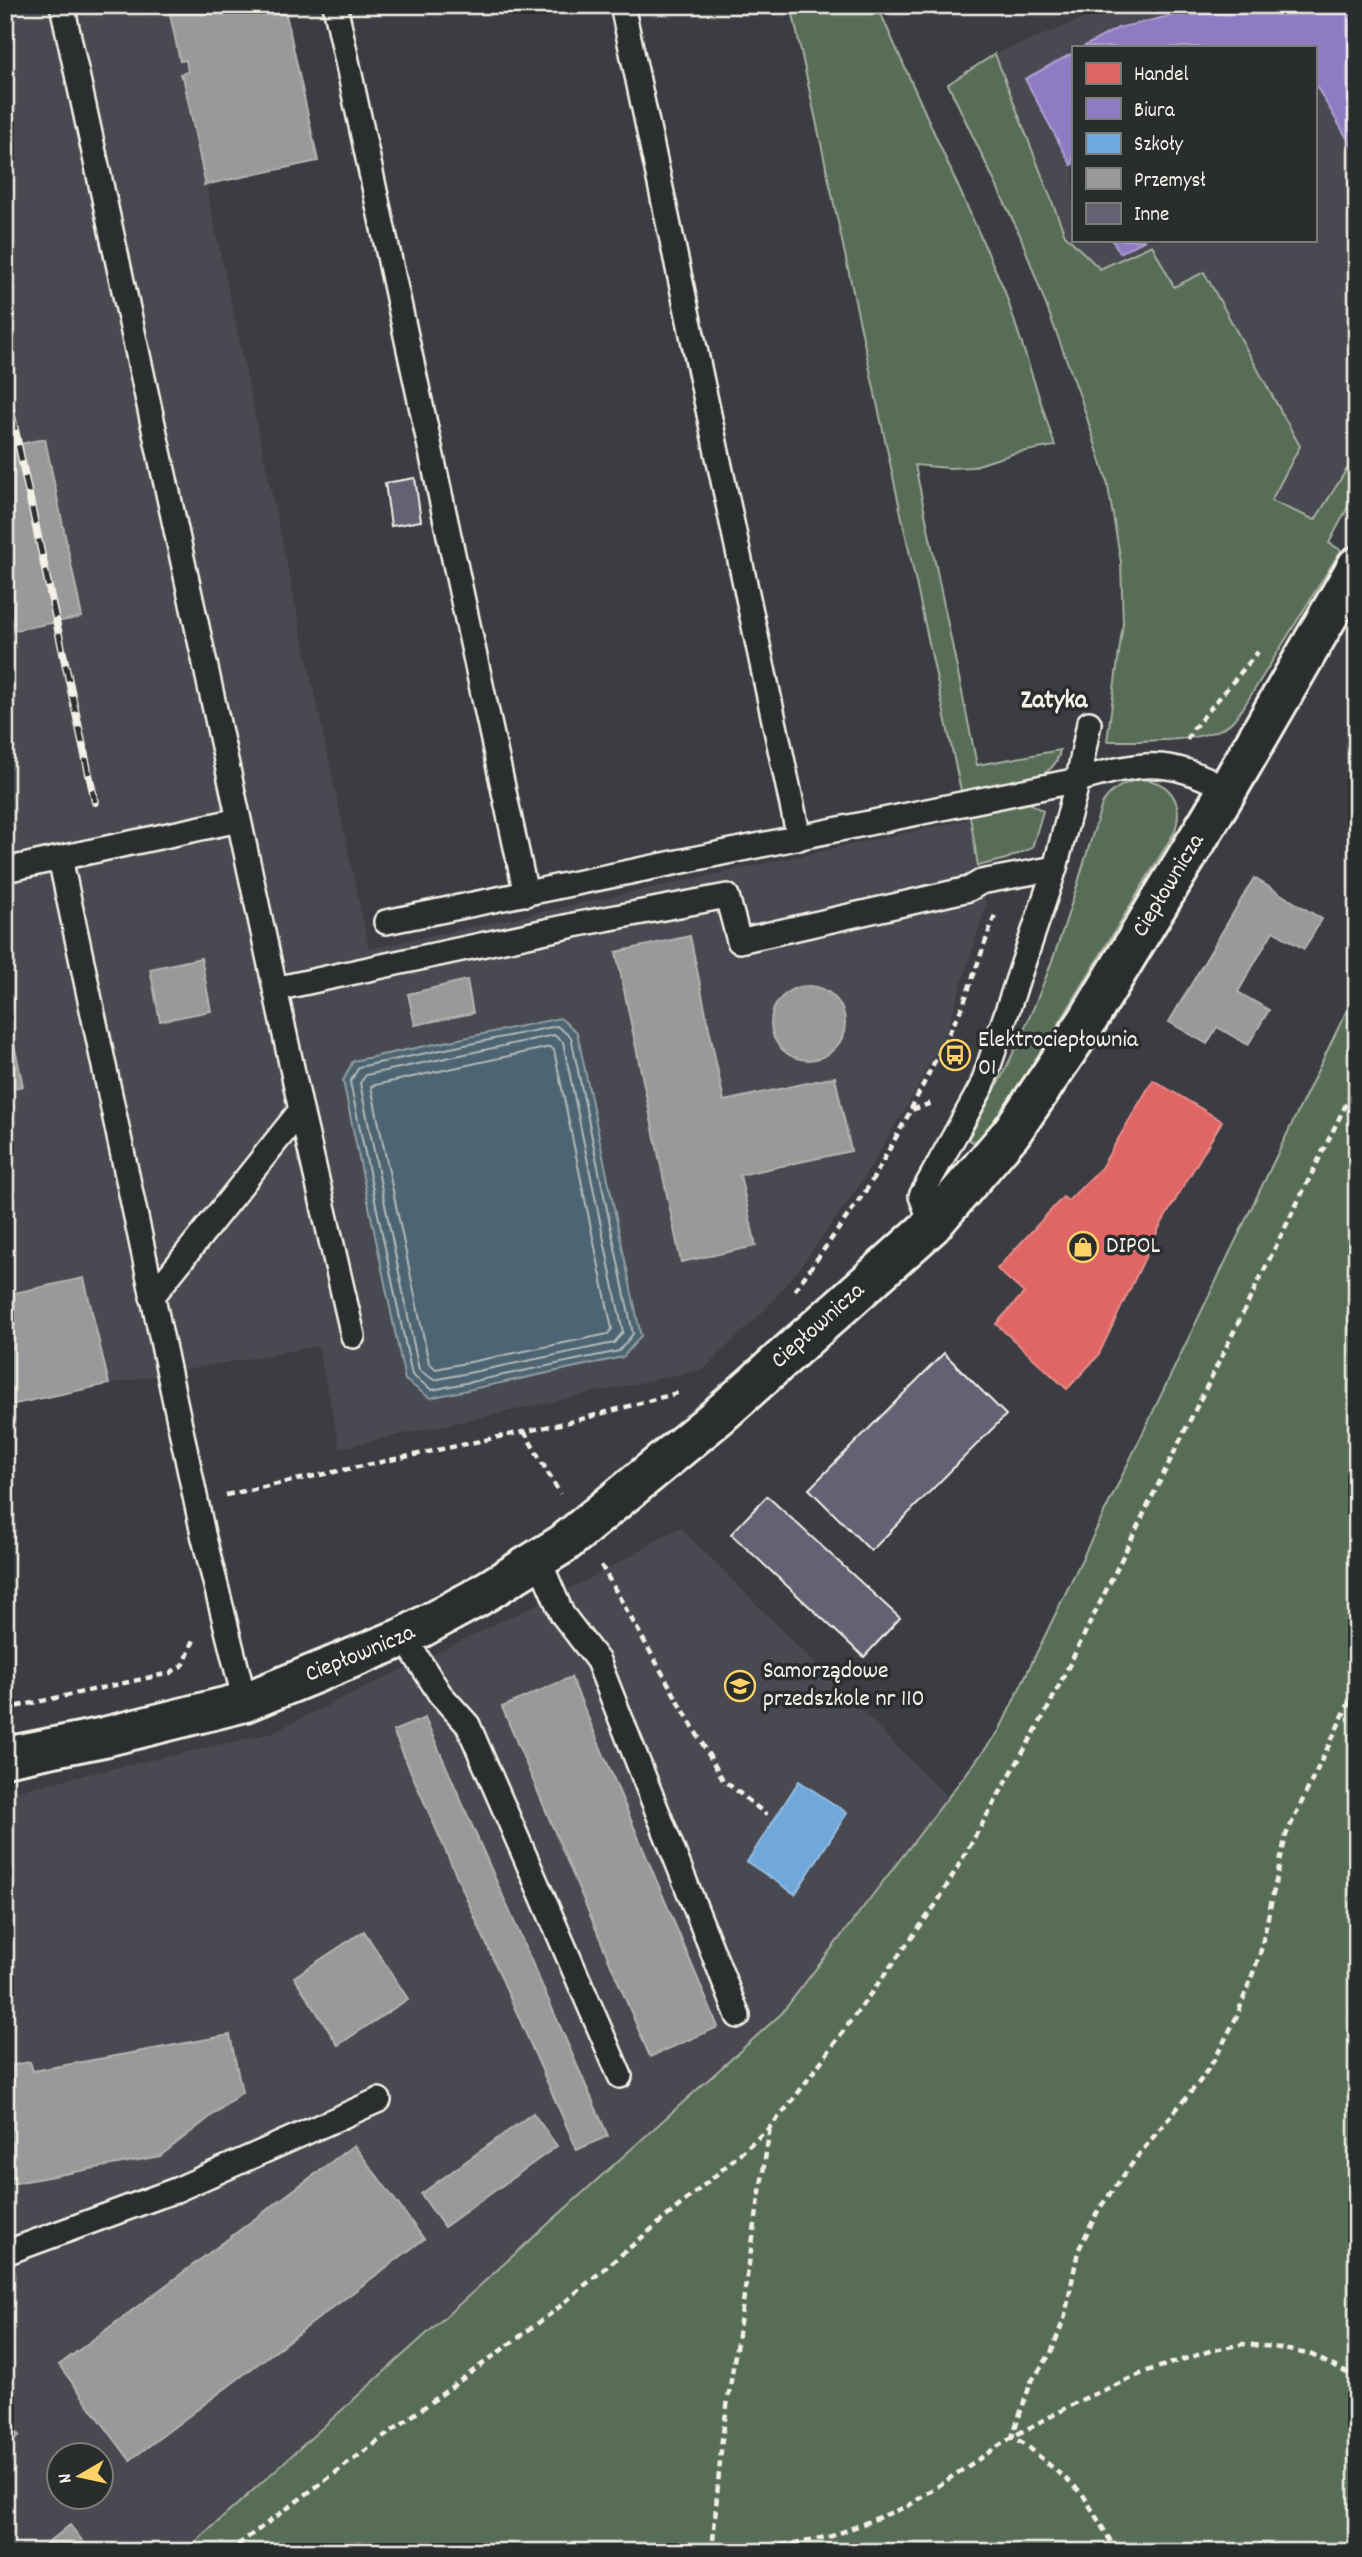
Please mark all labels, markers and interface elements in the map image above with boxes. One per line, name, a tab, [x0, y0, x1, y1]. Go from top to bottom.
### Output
legend	[1072, 46, 1316, 242]
text: Handel	[1134, 61, 1188, 91]
text: Biura	[1134, 97, 1176, 127]
text: Szkoły	[1134, 131, 1184, 161]
text: Przemysł	[1134, 167, 1206, 197]
text: Inne	[1134, 201, 1169, 231]
district label: Zatyka	[1021, 683, 1088, 720]
street label: Ciepłownicza	[1125, 827, 1214, 944]
place label: Elektrociepłownia 01	[978, 1024, 1139, 1086]
bus stop icon: Elektrociepłownia 01	[938, 1038, 972, 1072]
shop icon: DIPOL	[1066, 1230, 1100, 1264]
place label: DIPOL	[1106, 1230, 1160, 1264]
street label: Ciepłownicza	[764, 1275, 874, 1378]
street label: Ciepłownicza	[300, 1617, 422, 1692]
place label: Samorządowe przedszkole nr 110	[763, 1655, 925, 1717]
school or university icon: Samorządowe przedszkole nr 110	[723, 1669, 757, 1703]
north arrow	[46, 2442, 116, 2512]
text: N	[53, 2471, 81, 2485]

